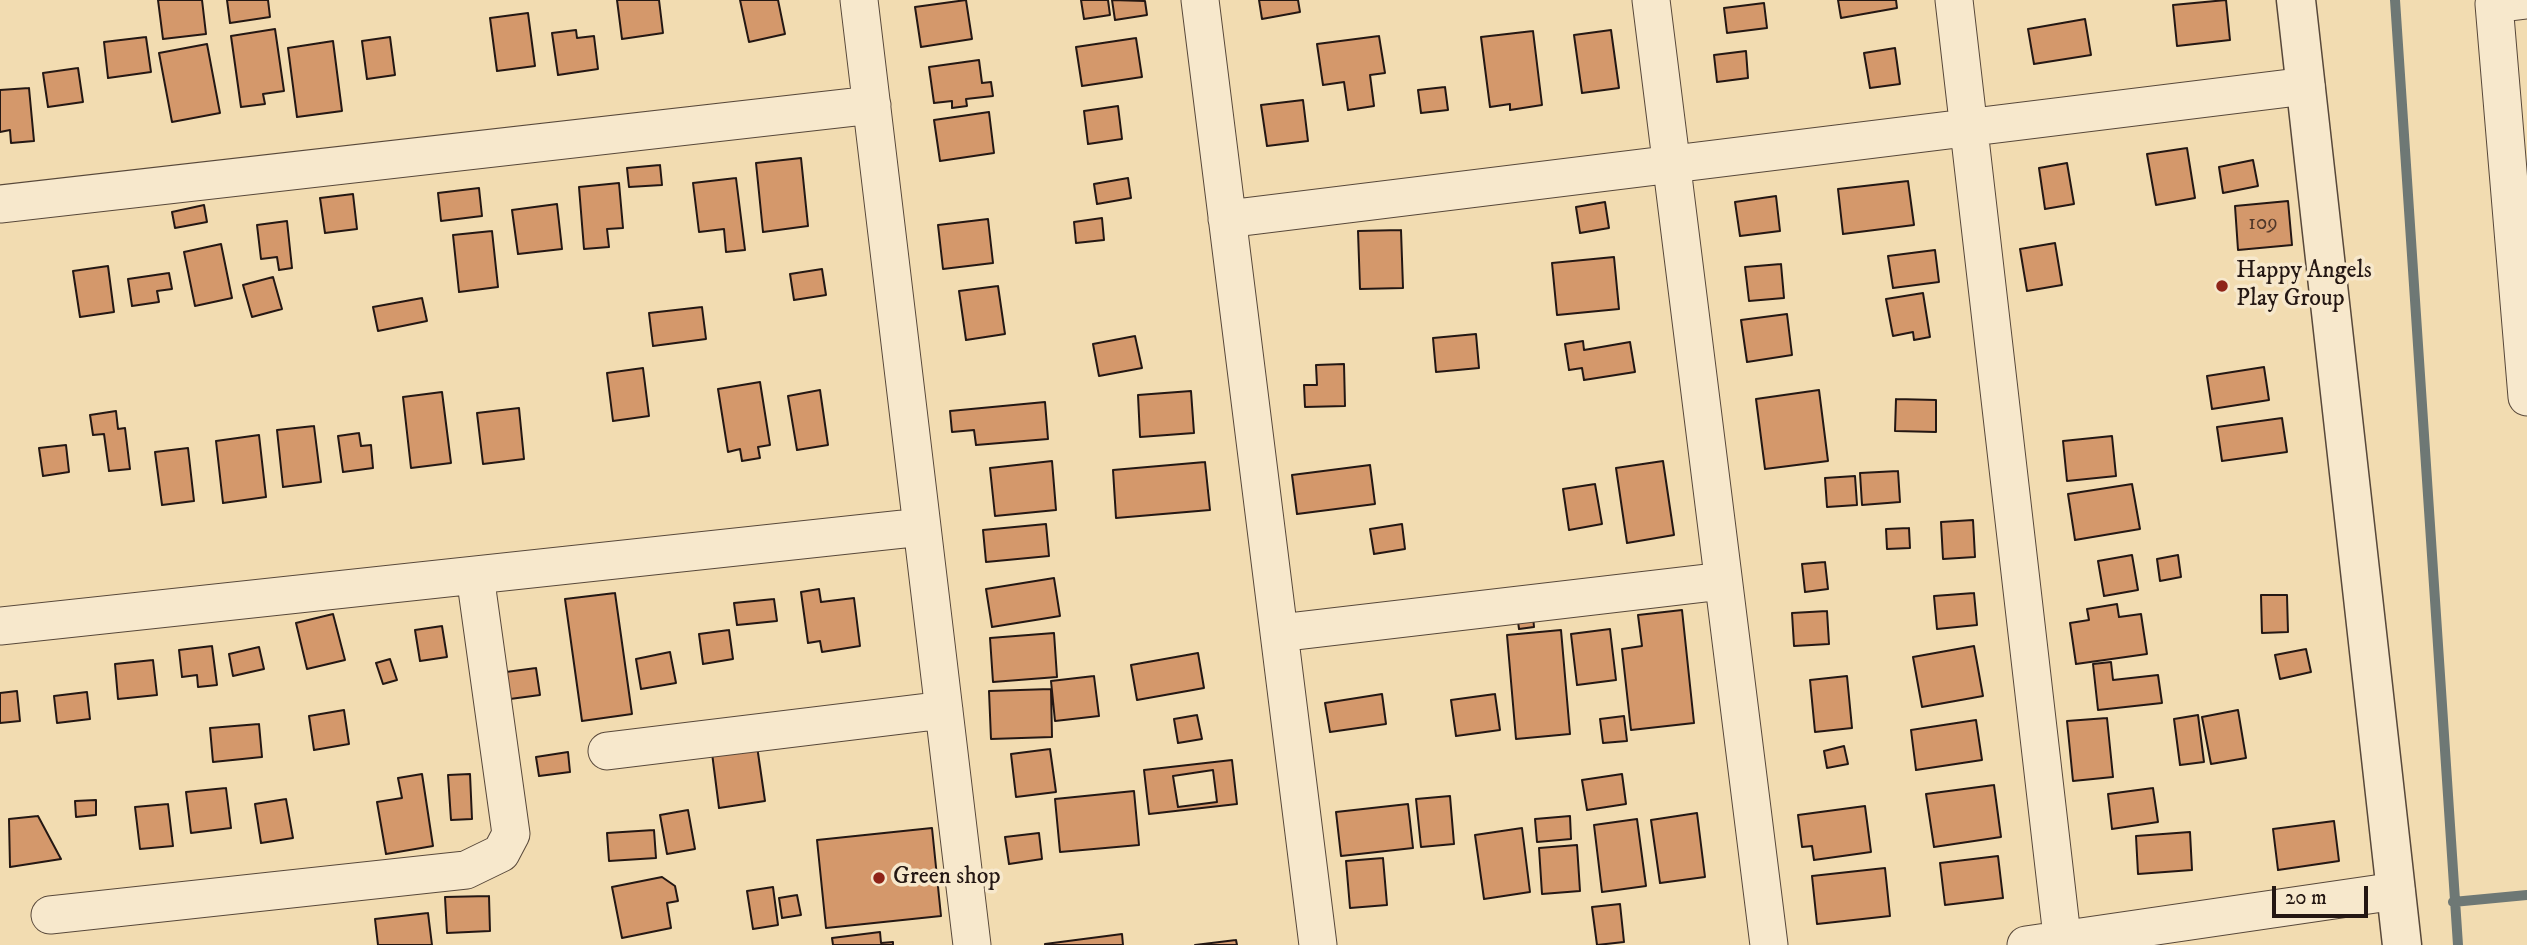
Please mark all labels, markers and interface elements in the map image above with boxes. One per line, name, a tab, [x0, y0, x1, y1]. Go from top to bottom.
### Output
house number: 109	[2248, 212, 2278, 238]
place label: Happy Angels Play Group	[2236, 258, 2372, 314]
marker: Happy Angels Play Group	[2214, 278, 2230, 294]
place label: Green shop	[893, 864, 1001, 892]
marker: Green shop	[871, 870, 887, 886]
scale bar	[2275, 872, 2371, 916]
text: 20 m	[2285, 885, 2327, 911]

